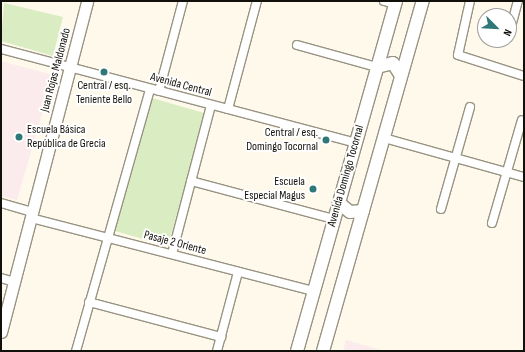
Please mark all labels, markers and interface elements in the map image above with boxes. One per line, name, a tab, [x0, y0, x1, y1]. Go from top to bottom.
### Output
north arrow	[477, 8, 517, 48]
street label: Juan Rojas Maldonado	[38, 27, 74, 113]
text: N	[500, 27, 515, 38]
marker: Central / esq. Teniente Bello	[99, 67, 109, 77]
street label: Avenida Central	[149, 70, 213, 100]
place label: Central / esq. Teniente Bello	[76, 79, 132, 107]
place label: Escuela Básica República de Grecia	[27, 123, 106, 151]
street label: Avenida Domingo Tocornal	[325, 124, 367, 228]
place label: Central / esq. Domingo Tocornal	[246, 126, 318, 154]
marker: Escuela Básica República de Grecia	[14, 132, 24, 142]
marker: Central / esq. Domingo Tocornal	[321, 135, 331, 145]
place label: Escuela Especial Magus	[244, 175, 305, 203]
marker: Escuela Especial Magus	[308, 184, 318, 194]
street label: Pasaje 2 Oriente	[142, 228, 208, 258]

